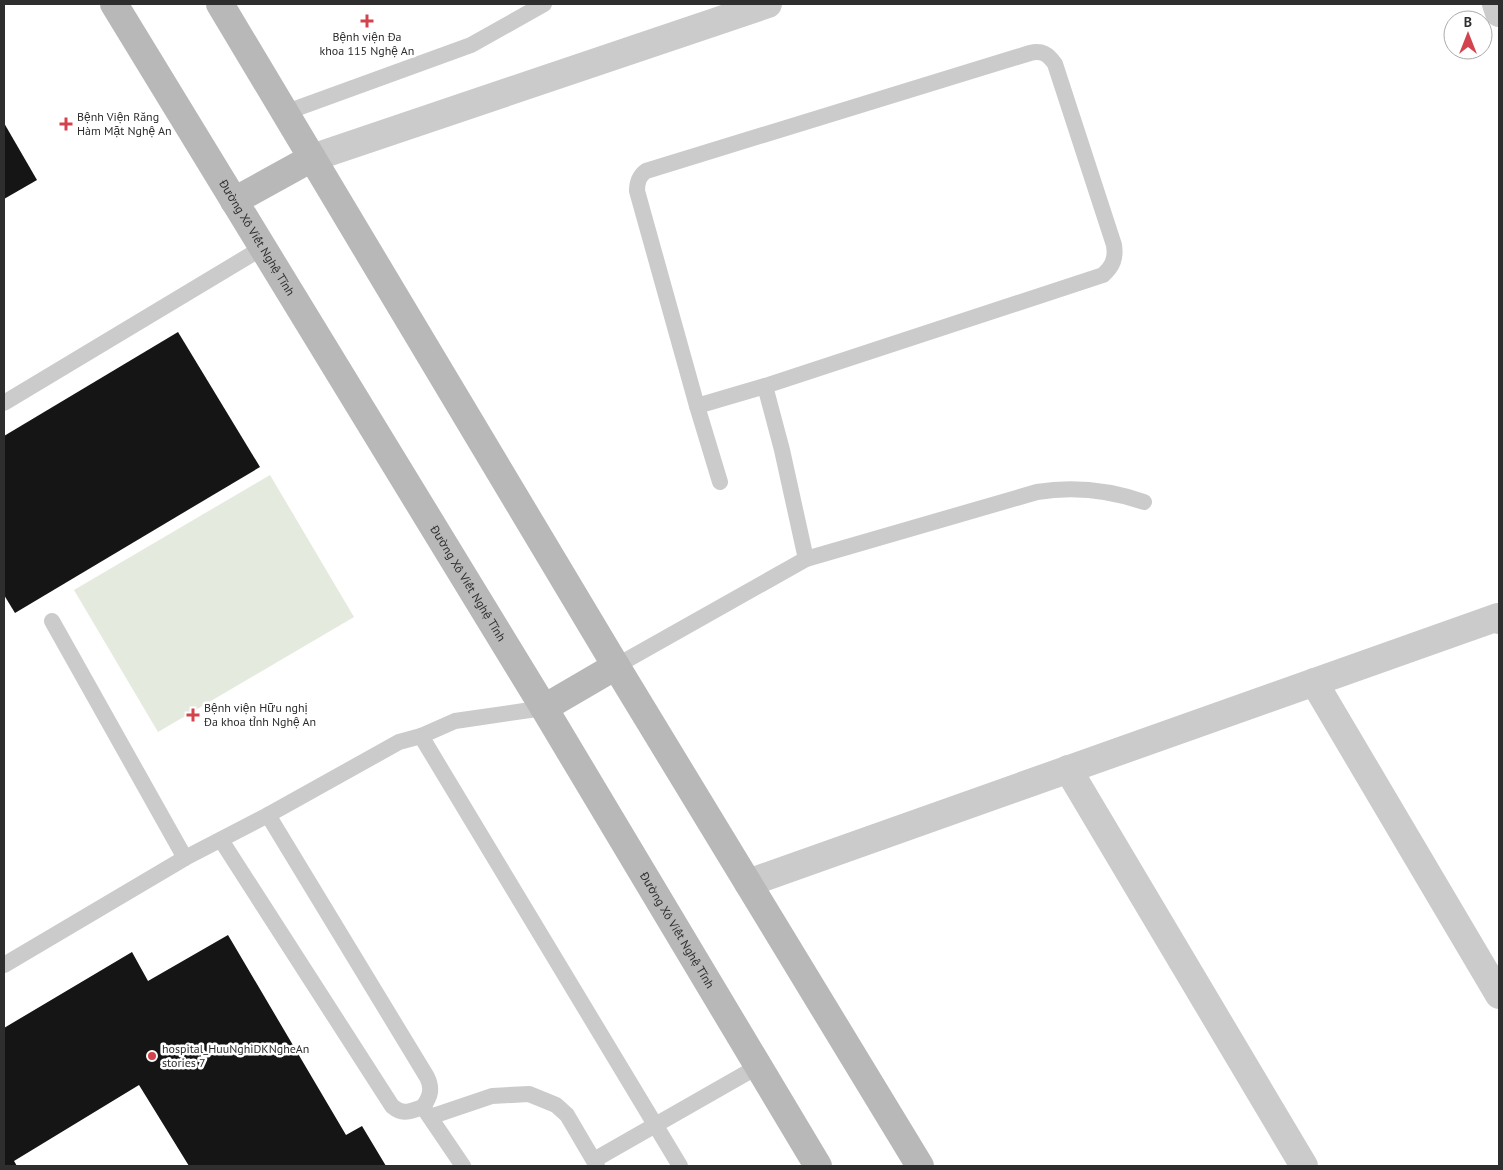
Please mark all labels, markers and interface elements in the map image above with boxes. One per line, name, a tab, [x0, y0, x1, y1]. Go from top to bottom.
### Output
north arrow	[1443, 10, 1493, 60]
text: B	[1464, 13, 1472, 31]
marker: Bệnh viện Đa khoa 115 Nghệ An	[360, 14, 374, 28]
place label: Bệnh viện Đa khoa 115 Nghệ An	[320, 29, 414, 58]
place label: Bệnh Viện Răng Hàm Mặt Nghệ An	[77, 109, 172, 138]
marker: Bệnh Viện Răng Hàm Mặt Nghệ An	[59, 117, 73, 131]
street label: Đường Xô Viết Nghệ Tĩnh	[216, 176, 298, 298]
street label: Đường Xô Viết Nghệ Tĩnh	[427, 522, 509, 644]
place label: Bệnh viện Hữu nghị Đa khoa tỉnh Nghệ An	[203, 700, 316, 729]
marker: Bệnh viện Hữu nghị Đa khoa tỉnh Nghệ An	[186, 708, 200, 722]
street label: Đường Xô Viết Nghệ Tĩnh	[636, 868, 718, 991]
place label: hospital_HuuNghiDKNgheAn stories 7	[162, 1041, 309, 1070]
marker: hospital_HuuNghiDKNgheAn stories 7	[146, 1050, 158, 1062]

